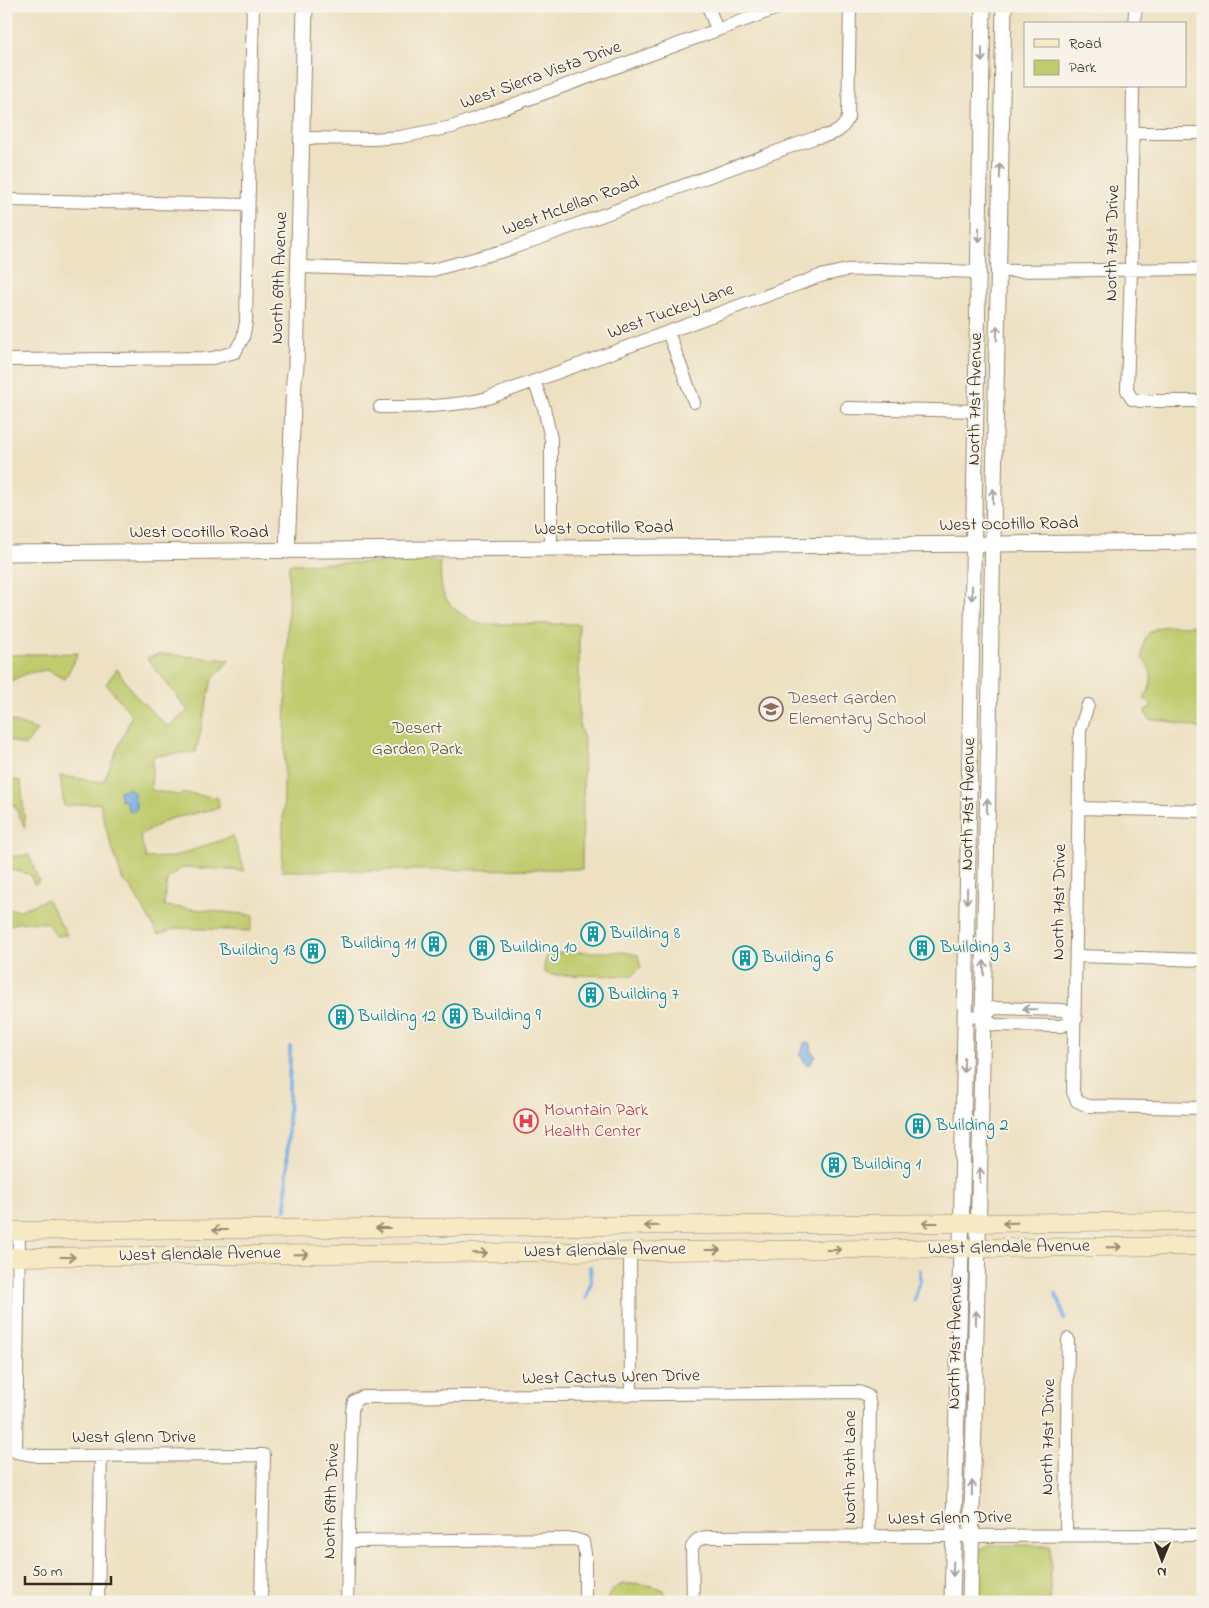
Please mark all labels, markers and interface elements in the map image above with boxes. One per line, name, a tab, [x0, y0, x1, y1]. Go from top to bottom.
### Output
legend	[1024, 22, 1186, 88]
text: Road	[1069, 33, 1102, 55]
street label: West Sierra Vista Drive	[457, 34, 626, 117]
one-way arrow	[977, 46, 987, 63]
text: Park	[1069, 57, 1097, 79]
one-way arrow	[996, 163, 1005, 179]
street label: West McLellan Road	[499, 170, 643, 244]
street label: North 71st Drive	[1099, 184, 1127, 302]
street label: North 69th Avenue	[265, 210, 295, 345]
one-way arrow	[974, 226, 984, 243]
street label: West Tuckey Lane	[604, 277, 739, 347]
one-way arrow	[992, 325, 1002, 342]
street label: North 71st Avenue	[962, 331, 990, 466]
one-way arrow	[988, 488, 998, 504]
street label: West Ocotillo Road	[939, 511, 1079, 539]
street label: West Ocotillo Road	[534, 515, 674, 543]
street label: West Ocotillo Road	[129, 520, 269, 546]
one-way arrow	[967, 585, 977, 601]
place label: Desert Garden Elementary School	[787, 686, 926, 733]
school or university icon: Desert Garden Elementary School	[758, 696, 784, 722]
park label: Desert Garden Park	[372, 716, 462, 763]
street label: North 71st Avenue	[955, 736, 983, 871]
one-way arrow	[982, 798, 992, 814]
street label: North 71st Drive	[1046, 843, 1074, 961]
one-way arrow	[962, 888, 972, 904]
building icon: Building 8	[580, 921, 606, 947]
place label: Building 8	[609, 921, 680, 948]
place label: Building 11	[340, 931, 416, 958]
building icon: Building 11	[421, 931, 447, 957]
building icon: Building 10	[469, 935, 495, 961]
place label: Building 10	[499, 935, 577, 962]
building icon: Building 3	[909, 935, 935, 961]
place label: Building 3	[939, 935, 1011, 962]
place label: Building 13	[218, 938, 296, 965]
building icon: Building 13	[300, 938, 326, 964]
building icon: Building 6	[732, 945, 758, 971]
place label: Building 6	[761, 945, 833, 972]
one-way arrow	[979, 961, 989, 977]
building icon: Building 7	[578, 982, 604, 1008]
place label: Building 7	[607, 982, 679, 1009]
building icon: Building 9	[442, 1003, 468, 1029]
place label: Building 9	[471, 1003, 541, 1030]
building icon: Building 12	[328, 1004, 354, 1030]
place label: Building 12	[357, 1004, 436, 1031]
one-way arrow	[1022, 1004, 1038, 1014]
one-way arrow	[959, 1057, 968, 1073]
place label: Mountain Park Health Center	[544, 1098, 648, 1145]
hospital icon: Mountain Park Health Center	[513, 1108, 539, 1134]
building icon: Building 2	[905, 1113, 931, 1139]
place label: Building 2	[935, 1113, 1008, 1140]
building icon: Building 1	[821, 1152, 847, 1178]
place label: Building 1	[851, 1152, 921, 1179]
one-way arrow	[975, 1167, 985, 1183]
one-way arrow	[1002, 1218, 1018, 1228]
one-way arrow	[922, 1219, 938, 1228]
one-way arrow	[645, 1221, 661, 1231]
one-way arrow	[375, 1223, 392, 1233]
one-way arrow	[213, 1225, 229, 1235]
street label: West Glendale Avenue	[928, 1234, 1091, 1262]
street label: West Glendale Avenue	[524, 1237, 687, 1265]
street label: West Glendale Avenue	[119, 1241, 282, 1269]
one-way arrow	[1106, 1242, 1122, 1252]
one-way arrow	[825, 1245, 841, 1255]
one-way arrow	[704, 1246, 720, 1255]
one-way arrow	[472, 1248, 488, 1258]
one-way arrow	[292, 1250, 308, 1259]
one-way arrow	[60, 1252, 76, 1262]
street label: North 71st Avenue	[942, 1275, 970, 1410]
one-way arrow	[971, 1310, 981, 1326]
street label: West Cactus Wren Drive	[522, 1363, 701, 1393]
street label: North 71st Drive	[1035, 1378, 1063, 1496]
street label: North 70th Lane	[838, 1409, 864, 1524]
street label: West Glenn Drive	[72, 1425, 197, 1451]
street label: North 69th Drive	[317, 1442, 347, 1560]
one-way arrow	[967, 1480, 977, 1496]
street label: West Glenn Drive	[888, 1505, 1013, 1533]
north arrow	[1136, 1536, 1186, 1586]
scale bar	[25, 1553, 111, 1585]
text: 50 m	[32, 1561, 63, 1583]
one-way arrow	[948, 1561, 957, 1577]
text: N	[1157, 1561, 1167, 1582]

